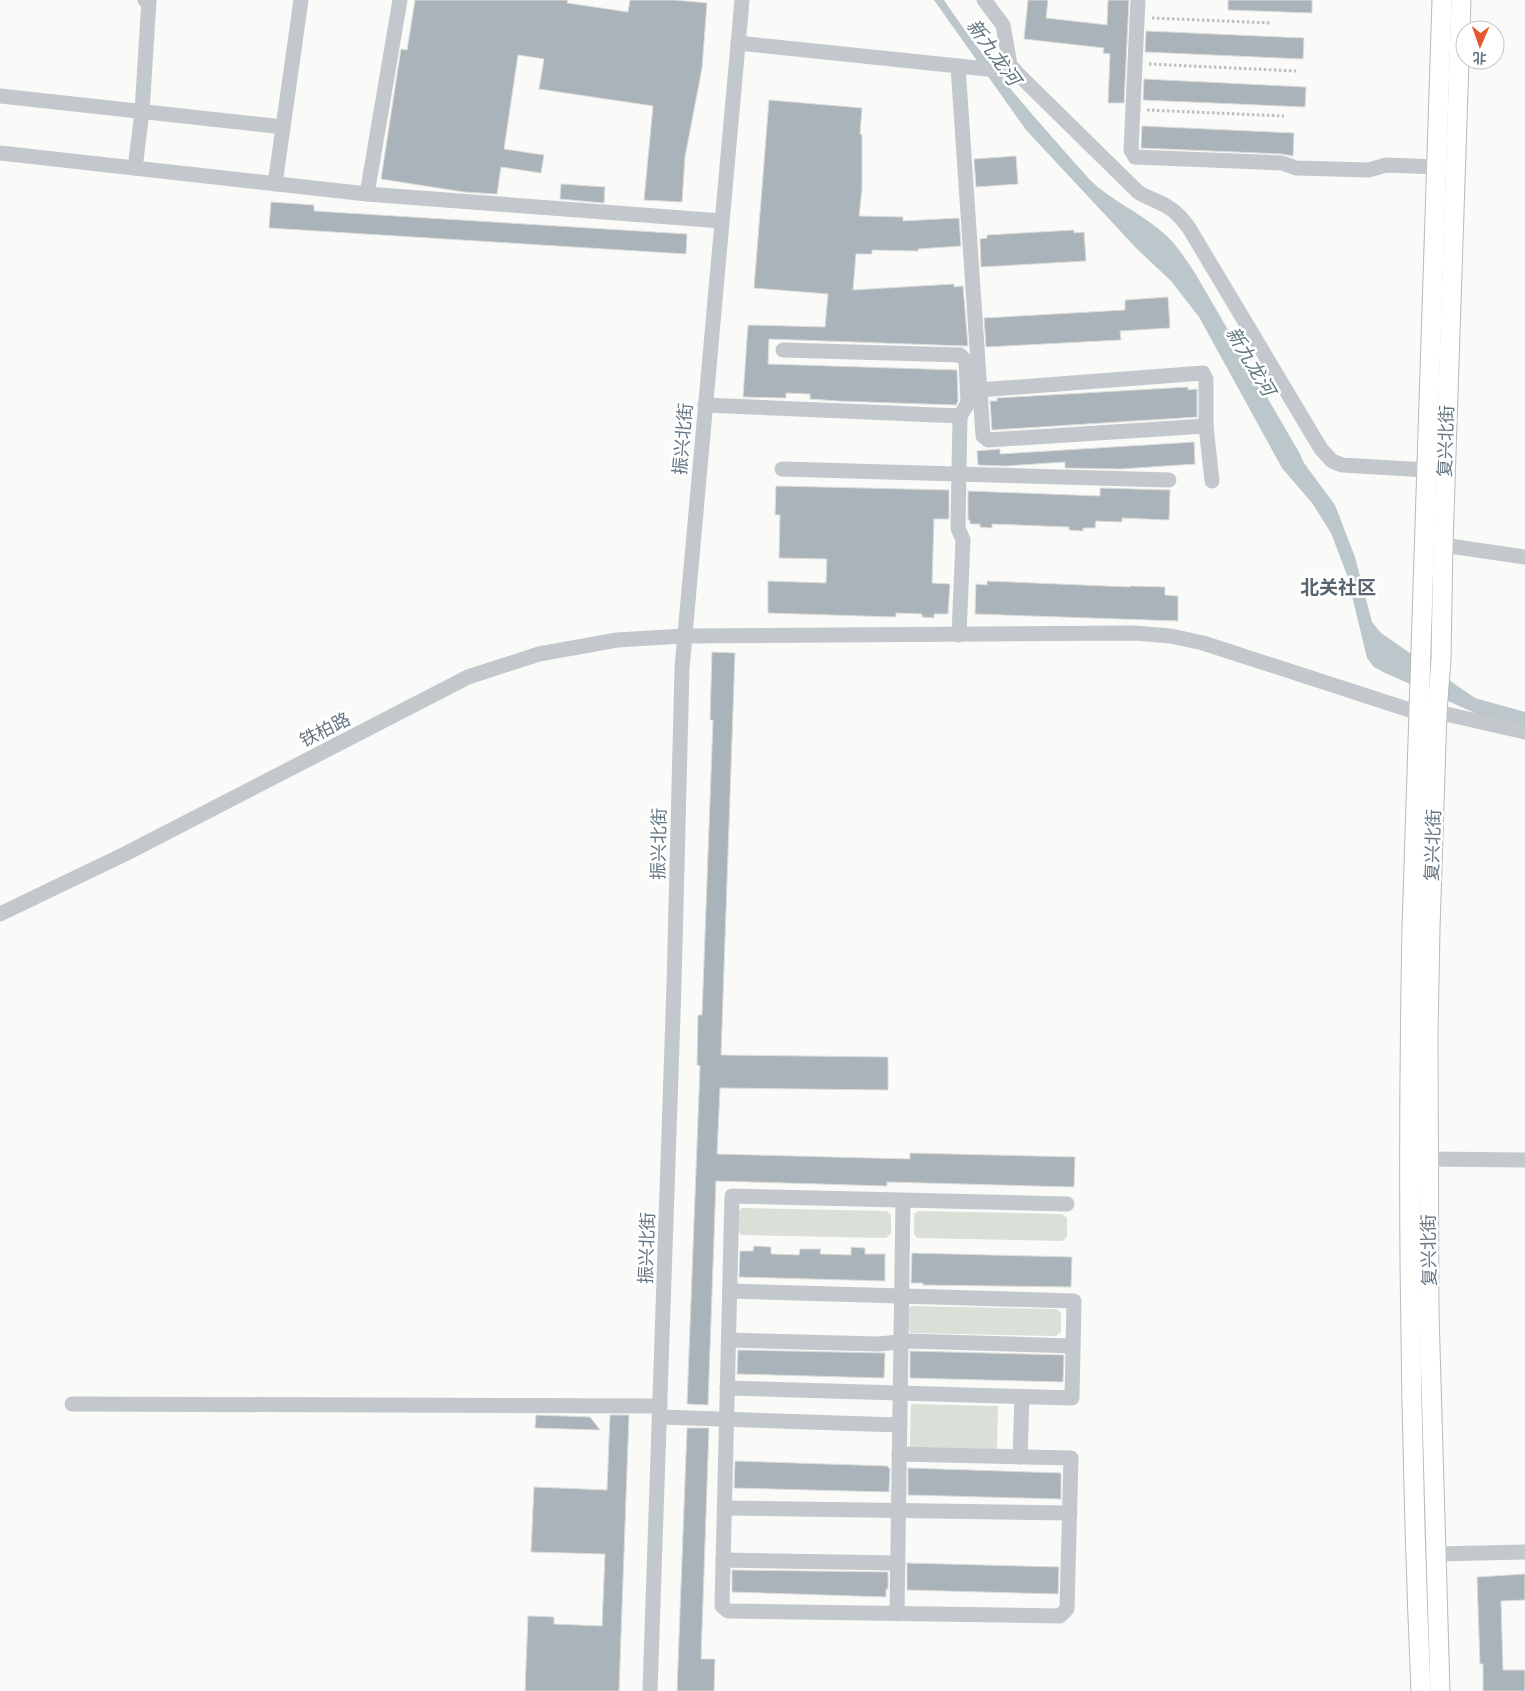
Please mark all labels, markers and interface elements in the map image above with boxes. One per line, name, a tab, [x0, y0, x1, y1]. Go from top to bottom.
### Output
water label: 新九龙河	[962, 15, 1028, 93]
north arrow	[1455, 20, 1505, 70]
text: 北	[1472, 49, 1487, 66]
water label: 新九龙河	[1221, 323, 1282, 403]
street label: 振兴北街	[669, 402, 697, 476]
street label: 复兴北街	[1434, 405, 1458, 477]
district label: 北关社区	[1300, 576, 1376, 599]
street label: 铁柏路	[296, 708, 354, 752]
street label: 振兴北街	[647, 808, 671, 880]
street label: 复兴北街	[1421, 809, 1445, 881]
street label: 振兴北街	[635, 1212, 659, 1284]
street label: 复兴北街	[1417, 1214, 1441, 1286]

